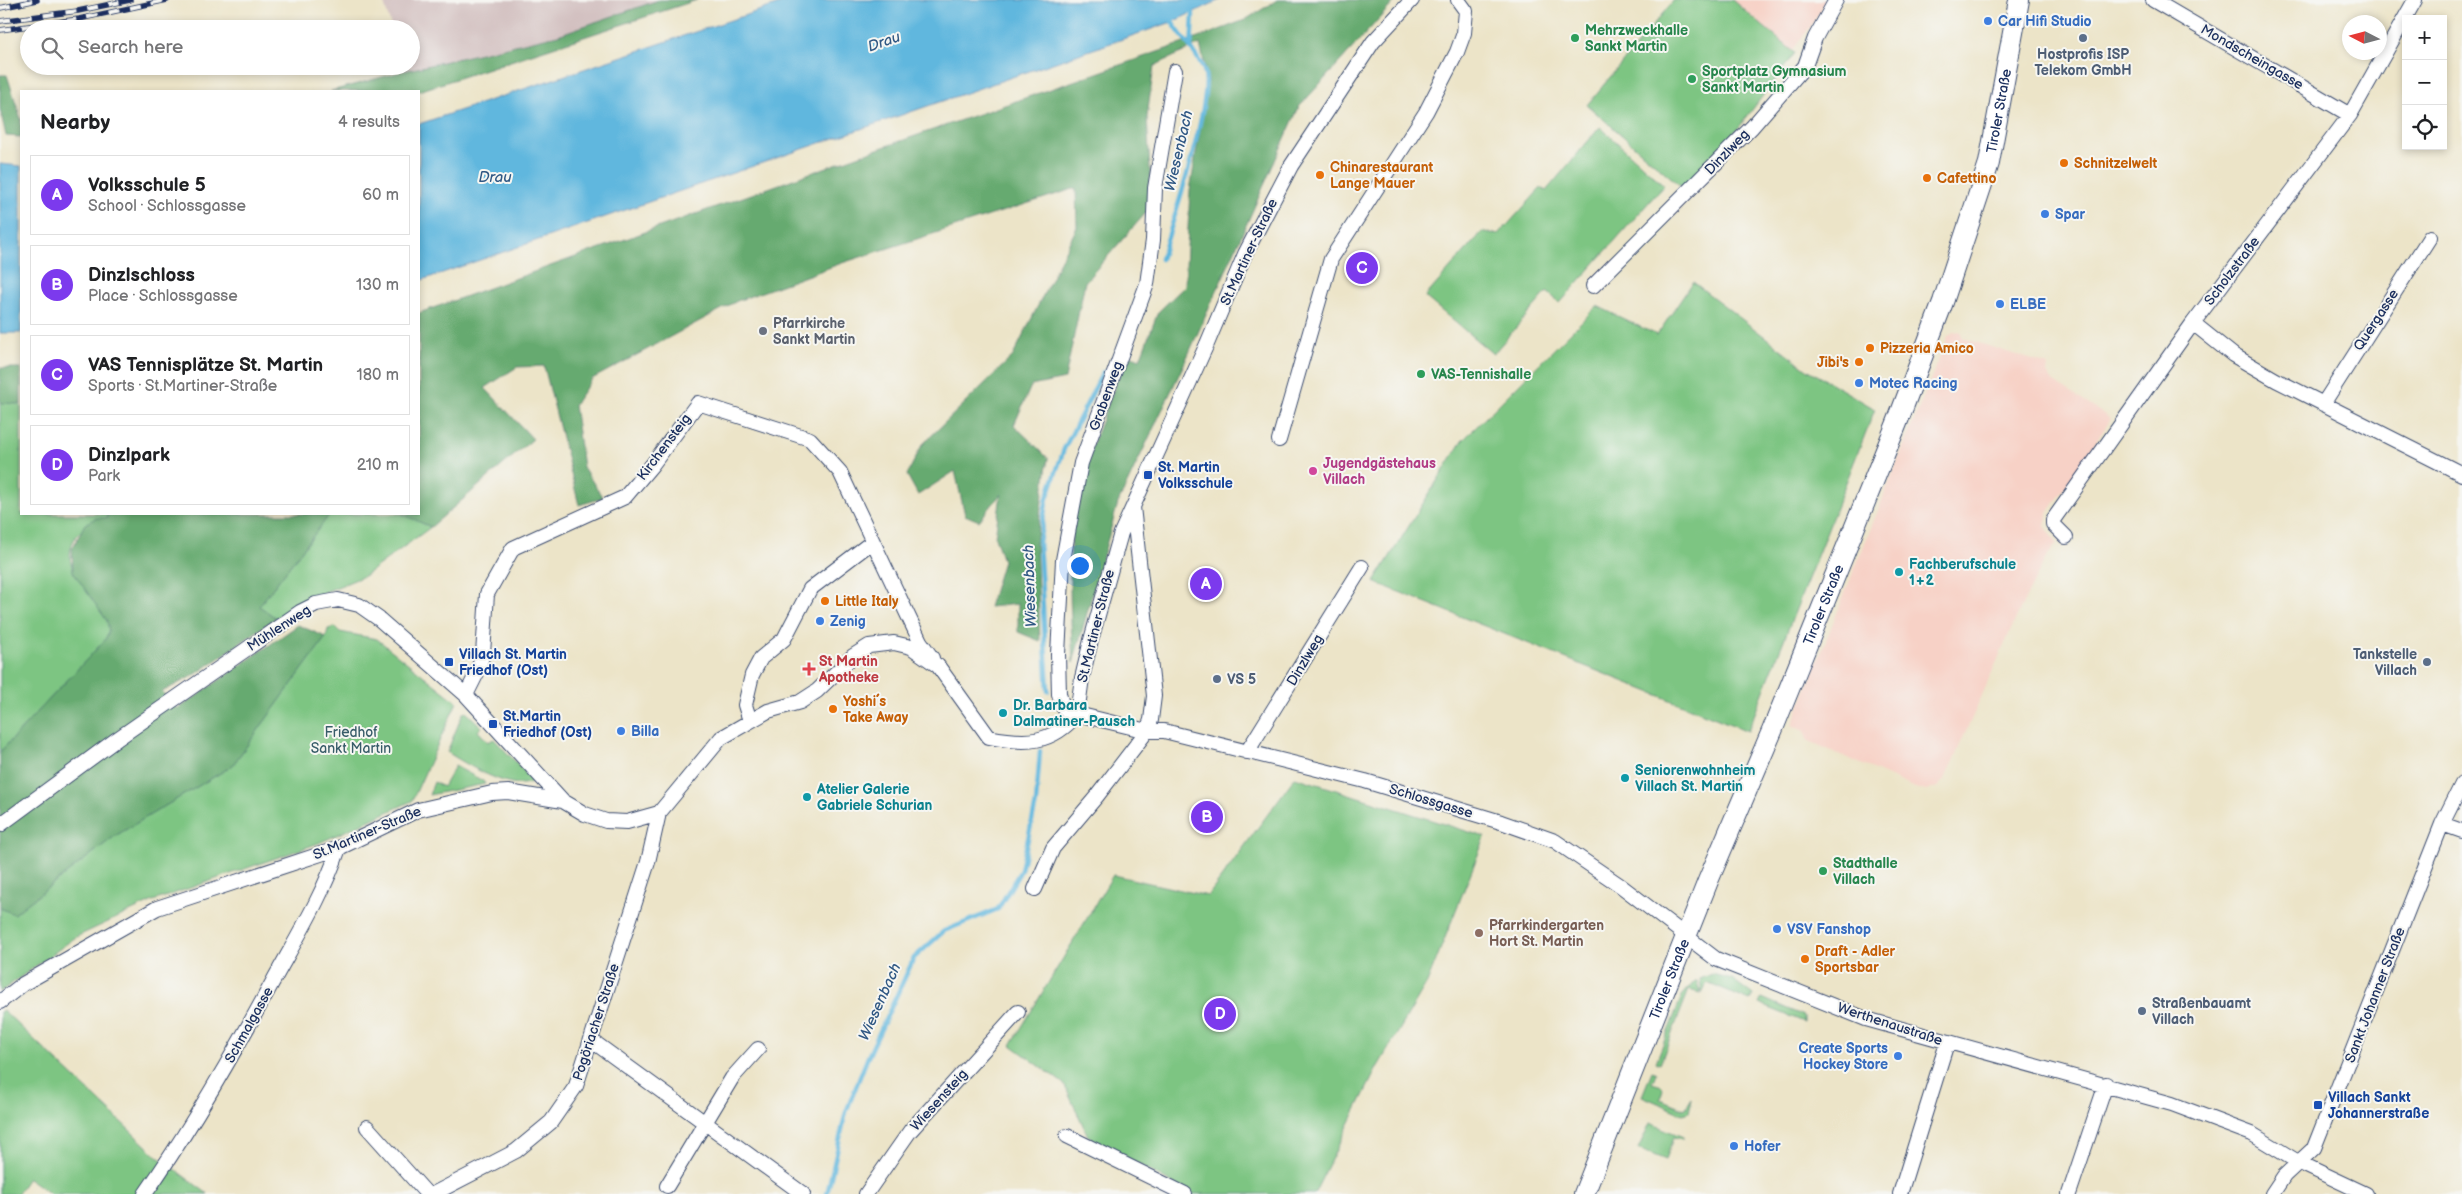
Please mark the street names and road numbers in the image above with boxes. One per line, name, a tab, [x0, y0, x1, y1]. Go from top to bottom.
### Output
street label: Mondscheingasse	[2198, 21, 2306, 93]
street label: Tiroler Straße	[1982, 67, 2015, 154]
street label: Dinzlweg	[1701, 126, 1753, 178]
street label: St.Martiner-Straße	[1217, 196, 1281, 308]
street label: Scholzstraße	[2201, 233, 2263, 309]
street label: Quergasse	[2350, 286, 2402, 354]
street label: Grabenweg	[1086, 359, 1126, 433]
street label: Kirchensteig	[633, 410, 695, 484]
street label: Tiroler Straße	[1799, 562, 1847, 648]
street label: St.Martiner-Straße	[1074, 568, 1118, 684]
street label: Mühlenweg	[244, 601, 314, 655]
street label: Dinzlweg	[1283, 631, 1327, 689]
street label: Schlossgasse	[1387, 780, 1475, 822]
street label: St.Martiner-Straße	[310, 803, 424, 863]
street label: Sankt Johanner Straße	[2341, 925, 2409, 1065]
street label: Tiroler Straße	[1645, 936, 1693, 1022]
street label: Pogöriacher Straße	[569, 961, 623, 1083]
street label: Schmalgasse	[221, 984, 277, 1066]
street label: Werthenaustraße	[1835, 999, 1945, 1049]
street label: Wiesensteig	[907, 1066, 971, 1134]

